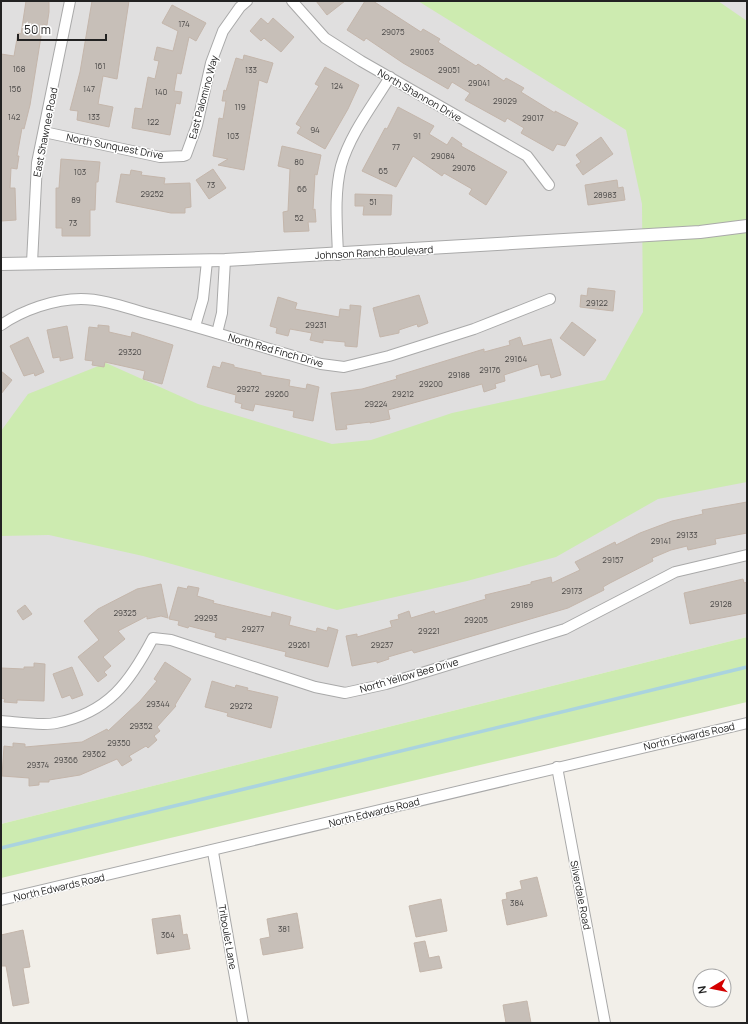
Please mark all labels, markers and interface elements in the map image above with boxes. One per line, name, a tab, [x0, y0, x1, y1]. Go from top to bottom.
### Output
scale bar	[18, 16, 106, 42]
house number: 174	[178, 18, 190, 29]
text: 50 m	[24, 21, 51, 38]
house number: 29075	[381, 26, 405, 37]
house number: 29063	[410, 46, 434, 57]
street label: East Palomino Way	[185, 53, 221, 140]
house number: 161	[94, 60, 106, 71]
house number: 168	[13, 63, 26, 74]
house number: 133	[245, 64, 257, 75]
house number: 29051	[438, 64, 460, 75]
street label: North Shannon Drive	[375, 65, 465, 125]
house number: 29041	[468, 77, 490, 88]
house number: 124	[331, 80, 343, 91]
house number: 156	[9, 83, 21, 94]
house number: 147	[83, 83, 95, 94]
street label: East Shawnee Road	[29, 86, 61, 178]
house number: 140	[155, 86, 167, 97]
house number: 29029	[493, 95, 517, 106]
house number: 119	[234, 101, 246, 112]
house number: 142	[8, 111, 21, 122]
house number: 133	[88, 111, 100, 122]
house number: 29017	[522, 112, 544, 123]
house number: 122	[147, 116, 160, 127]
house number: 94	[310, 124, 320, 135]
street label: North Sunquest Drive	[65, 130, 165, 162]
house number: 103	[227, 130, 239, 141]
house number: 91	[413, 130, 421, 141]
house number: 77	[392, 141, 400, 152]
house number: 29084	[431, 150, 455, 161]
house number: 80	[294, 156, 304, 167]
house number: 29076	[452, 162, 476, 173]
house number: 65	[378, 165, 388, 176]
house number: 103	[74, 166, 86, 177]
house number: 73	[207, 179, 215, 190]
house number: 66	[297, 183, 307, 194]
house number: 29252	[140, 188, 164, 199]
house number: 28983	[593, 189, 617, 200]
house number: 89	[71, 194, 81, 205]
house number: 51	[369, 196, 377, 207]
house number: 52	[295, 212, 304, 223]
house number: 73	[69, 217, 77, 228]
street label: Johnson Ranch Boulevard	[314, 242, 434, 262]
house number: 29122	[586, 297, 608, 308]
house number: 29231	[305, 319, 327, 330]
street label: North Red Finch Drive	[227, 330, 325, 370]
house number: 29320	[118, 346, 142, 357]
house number: 29164	[505, 353, 527, 364]
house number: 29176	[479, 364, 501, 375]
house number: 29188	[448, 369, 470, 380]
house number: 29200	[419, 378, 443, 389]
house number: 29272	[237, 383, 260, 394]
house number: 29260	[265, 388, 289, 399]
house number: 29212	[392, 388, 414, 399]
house number: 29224	[364, 398, 388, 409]
house number: 29133	[676, 529, 698, 540]
house number: 29141	[651, 535, 671, 546]
house number: 29157	[602, 554, 624, 565]
house number: 29173	[561, 585, 583, 596]
house number: 29128	[710, 598, 732, 609]
house number: 29189	[511, 599, 533, 610]
house number: 29325	[113, 607, 137, 618]
house number: 29293	[194, 612, 218, 623]
house number: 29205	[464, 614, 488, 625]
house number: 29277	[242, 623, 264, 634]
house number: 29221	[418, 625, 440, 636]
house number: 29261	[288, 639, 310, 650]
house number: 29237	[371, 639, 393, 650]
street label: North Yellow Bee Drive	[358, 654, 460, 696]
house number: 29344	[146, 698, 170, 709]
house number: 29272	[230, 700, 253, 711]
street label: North Edwards Road	[642, 719, 736, 753]
house number: 29352	[130, 720, 153, 731]
house number: 29350	[107, 737, 131, 748]
house number: 29362	[82, 748, 106, 759]
house number: 29366	[54, 754, 78, 765]
house number: 29374	[27, 759, 49, 770]
street label: North Edwards Road	[327, 794, 421, 830]
street label: Silverdale Road	[567, 859, 595, 931]
street label: North Edwards Road	[12, 870, 106, 904]
house number: 384	[510, 897, 524, 908]
street label: Triboulet Lane	[215, 903, 241, 971]
house number: 381	[278, 923, 290, 934]
house number: 364	[161, 929, 175, 940]
north arrow	[692, 968, 732, 1008]
text: N	[694, 985, 710, 995]

